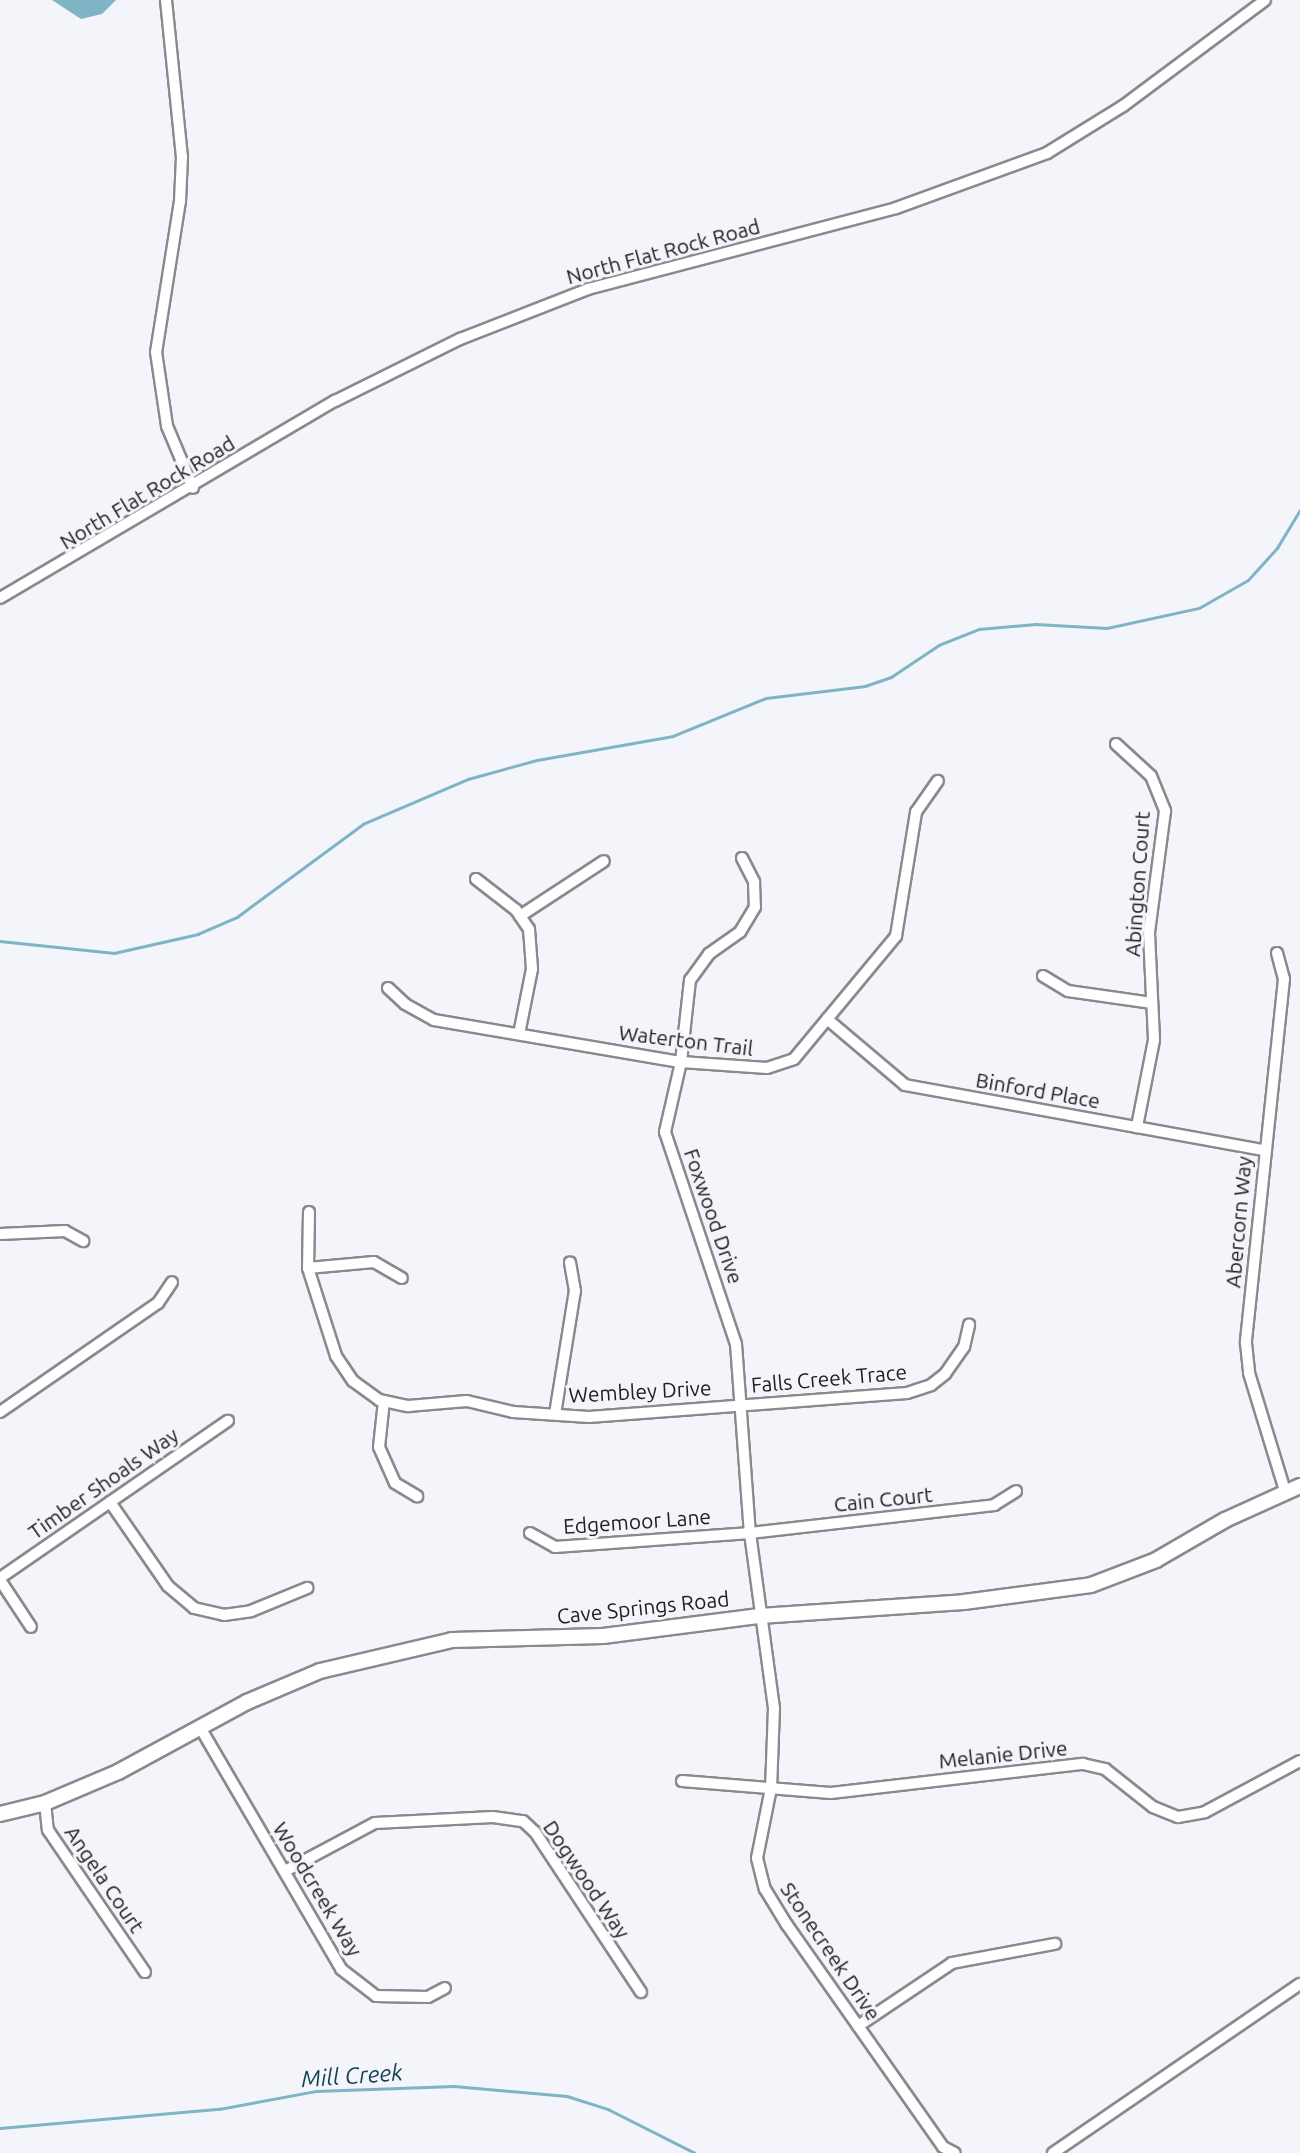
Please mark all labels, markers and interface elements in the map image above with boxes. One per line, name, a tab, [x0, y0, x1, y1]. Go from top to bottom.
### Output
street label: North Flat Rock Road	[563, 213, 763, 289]
street label: North Flat Rock Road	[55, 430, 239, 554]
street label: Abington Court	[1119, 810, 1155, 958]
street label: Waterton Trail	[617, 1019, 755, 1061]
street label: Binford Place	[974, 1067, 1102, 1113]
street label: Foxwood Drive	[679, 1145, 749, 1287]
street label: Abercorn Way	[1220, 1155, 1256, 1289]
street label: Falls Creek Trace	[750, 1359, 908, 1397]
street label: Wembley Drive	[568, 1375, 712, 1407]
street label: Timber Shoals Way	[23, 1422, 183, 1544]
street label: Cain Court	[832, 1481, 934, 1517]
street label: Edgemoor Lane	[562, 1503, 712, 1539]
street label: Cave Springs Road	[556, 1585, 730, 1629]
street label: Melanie Drive	[937, 1735, 1069, 1773]
street label: Dogwood Way	[538, 1815, 636, 1943]
street label: Woodcreek Way	[268, 1817, 368, 1961]
street label: Angela Court	[60, 1821, 150, 1937]
street label: Stonecreek Drive	[776, 1877, 886, 2025]
water label: Mill Creek	[300, 2059, 404, 2093]

